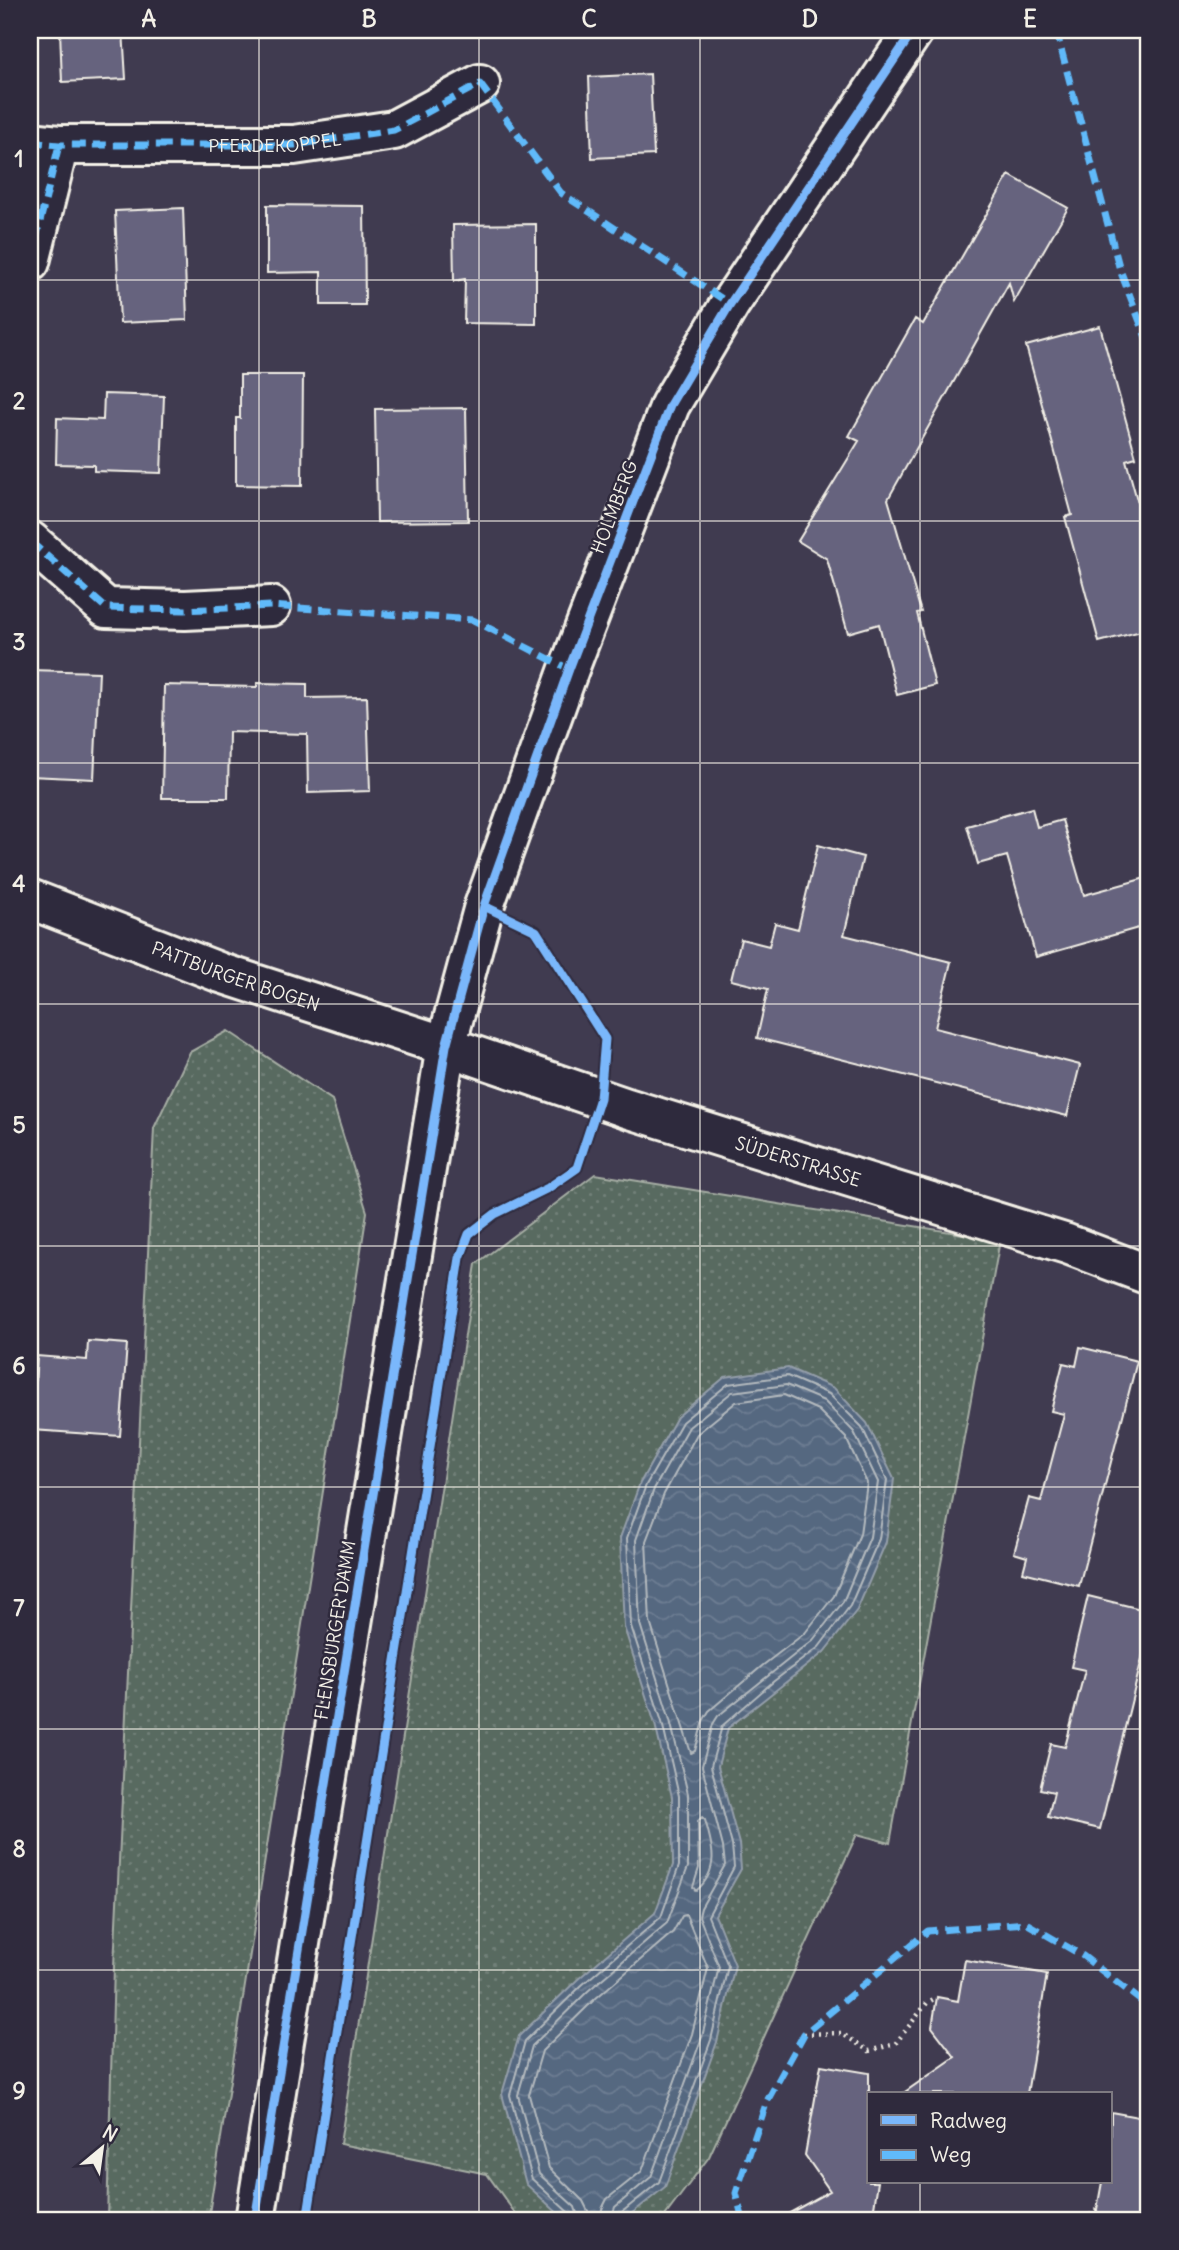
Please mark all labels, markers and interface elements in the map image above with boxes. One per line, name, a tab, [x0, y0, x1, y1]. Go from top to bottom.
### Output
text: A	[142, 4, 157, 33]
text: B	[361, 4, 377, 33]
text: C	[581, 4, 597, 33]
text: D	[802, 4, 818, 33]
text: E	[1023, 4, 1037, 33]
street label: PFERDEKOPPEL	[208, 127, 343, 157]
text: 1	[14, 144, 24, 173]
text: 2	[13, 386, 26, 415]
street label: HOLMBERG	[586, 457, 642, 557]
text: 3	[12, 627, 26, 656]
text: 4	[12, 869, 26, 898]
street label: PATTBURGER BOGEN	[149, 936, 323, 1016]
text: 5	[12, 1110, 26, 1139]
street label: SÜDERSTRASSE	[733, 1131, 864, 1191]
text: 6	[12, 1351, 26, 1380]
street label: FLENSBURGER DAMM	[309, 1539, 361, 1721]
text: 7	[13, 1593, 25, 1622]
text: 8	[12, 1834, 26, 1863]
text: 9	[12, 2076, 26, 2105]
legend	[867, 2092, 1112, 2184]
text: Radweg	[930, 2107, 1007, 2134]
north arrow	[66, 2114, 136, 2184]
text: N	[99, 2119, 122, 2147]
text: Weg	[930, 2141, 971, 2168]

